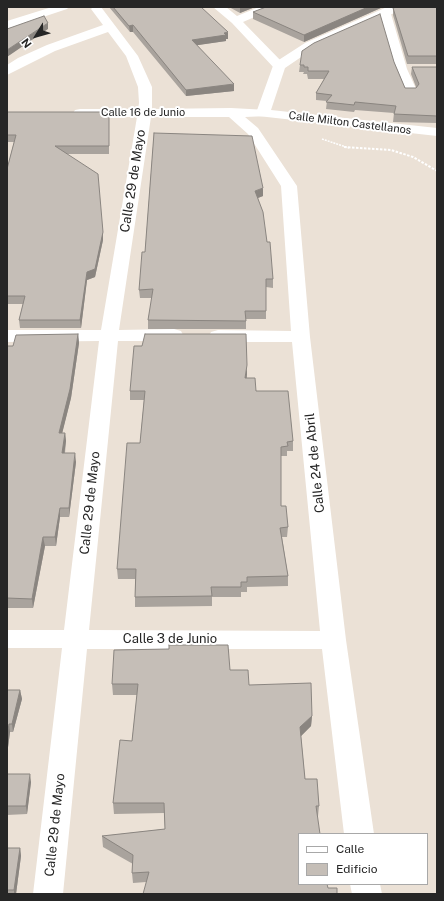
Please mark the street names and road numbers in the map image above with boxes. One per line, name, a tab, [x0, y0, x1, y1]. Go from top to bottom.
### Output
street label: Calle 16 de Junio	[101, 106, 185, 120]
street label: Calle Milton Castellanos	[288, 109, 412, 137]
street label: Calle 29 de Mayo	[117, 128, 149, 234]
street label: Calle 24 de Abril	[302, 412, 328, 514]
street label: Calle 29 de Mayo	[77, 451, 103, 555]
street label: Calle 3 de Junio	[123, 631, 217, 647]
street label: Calle 29 de Mayo	[42, 773, 68, 877]

